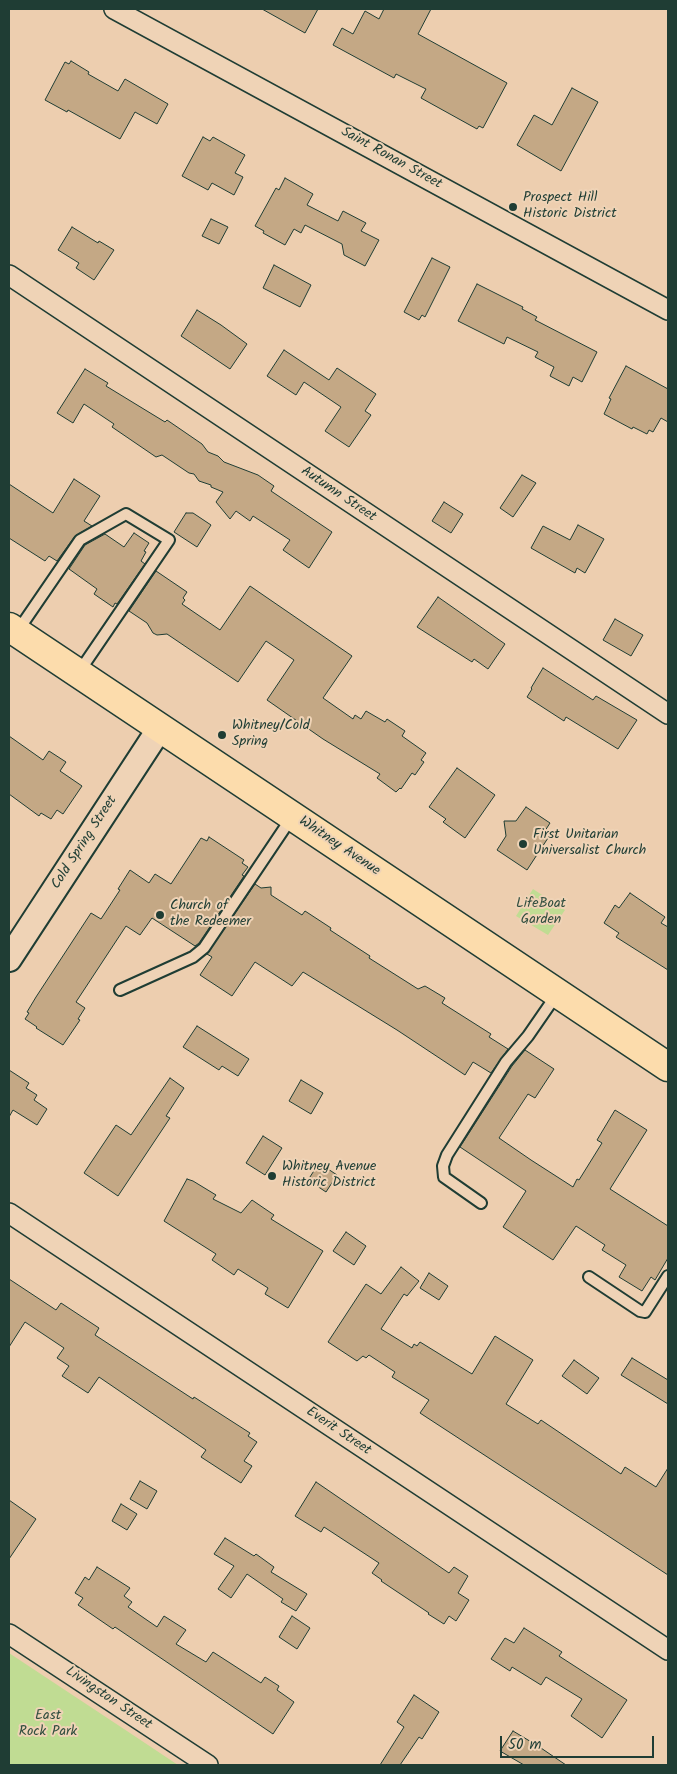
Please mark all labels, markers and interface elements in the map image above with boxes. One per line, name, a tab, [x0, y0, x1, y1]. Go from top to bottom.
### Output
street label: Saint Ronan Street	[338, 124, 444, 194]
place label: Prospect Hill Historic District	[523, 191, 617, 223]
marker: Prospect Hill Historic District	[507, 201, 519, 213]
street label: Autumn Street	[297, 464, 379, 526]
place label: Whitney/Cold Spring	[232, 719, 310, 752]
marker: Whitney/Cold Spring	[216, 729, 228, 741]
street label: Cold Spring Street	[49, 793, 121, 893]
street label: Whitney Avenue	[295, 814, 383, 880]
place label: First Unitarian Universalist Church	[533, 828, 646, 860]
marker: First Unitarian Universalist Church	[517, 838, 529, 850]
park label: LifeBoat Garden	[516, 897, 566, 930]
place label: Church of the Redeemer	[170, 899, 251, 932]
marker: Church of the Redeemer	[154, 909, 166, 921]
place label: Whitney Avenue Historic District	[282, 1160, 376, 1192]
marker: Whitney Avenue Historic District	[266, 1170, 278, 1182]
street label: Everit Street	[302, 1404, 374, 1460]
street label: Livingston Street	[62, 1664, 154, 1734]
park label: East Rock Park	[19, 1709, 77, 1741]
scale bar	[502, 1726, 656, 1758]
text: 50 m	[508, 1733, 542, 1757]

